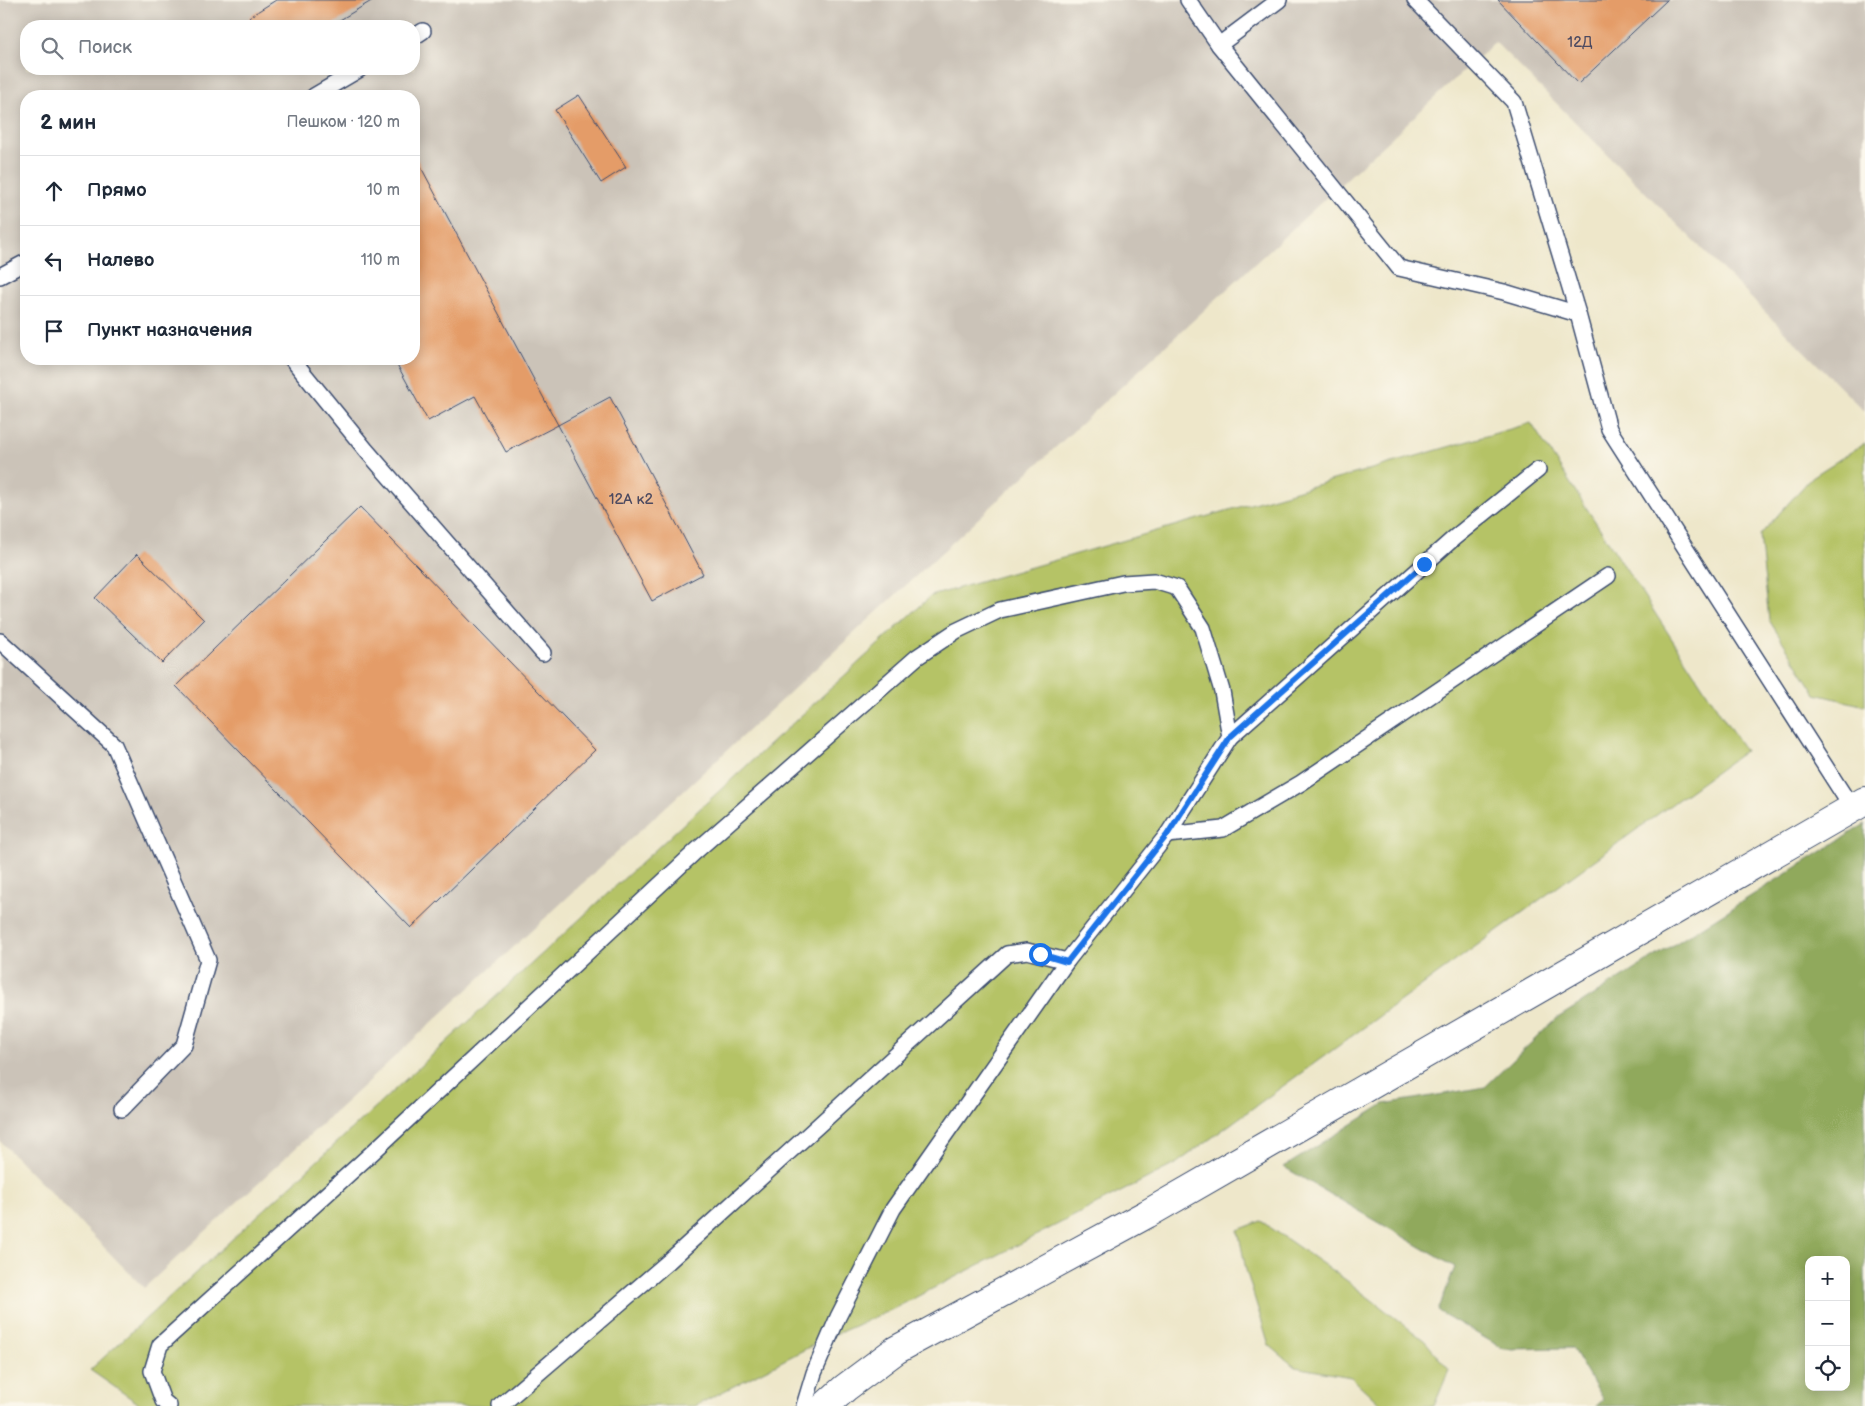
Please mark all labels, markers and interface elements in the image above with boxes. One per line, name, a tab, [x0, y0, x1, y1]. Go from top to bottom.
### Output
search box	[20, 20, 420, 75]
house number: 12Д	[1567, 33, 1593, 52]
icon: search	[38, 34, 66, 62]
text: Поиск	[78, 36, 132, 59]
text: 2 мин	[40, 110, 96, 135]
text: Пешком · 120 m	[287, 113, 400, 132]
icon: ahead	[40, 177, 68, 205]
text: Прямо	[87, 179, 147, 202]
text: 10 m	[367, 181, 400, 200]
icon: left	[40, 247, 68, 275]
text: Налево	[87, 249, 154, 272]
text: 110 m	[361, 251, 400, 270]
icon: arrive	[40, 317, 68, 345]
text: Пункт назначения	[87, 319, 252, 342]
house number: 12А к2	[609, 490, 653, 509]
route end	[1413, 553, 1436, 576]
route start	[1029, 943, 1052, 966]
map controls	[1805, 1256, 1850, 1391]
button: +	[1805, 1256, 1850, 1301]
button: −	[1805, 1301, 1850, 1346]
button: locate	[1805, 1346, 1850, 1391]

